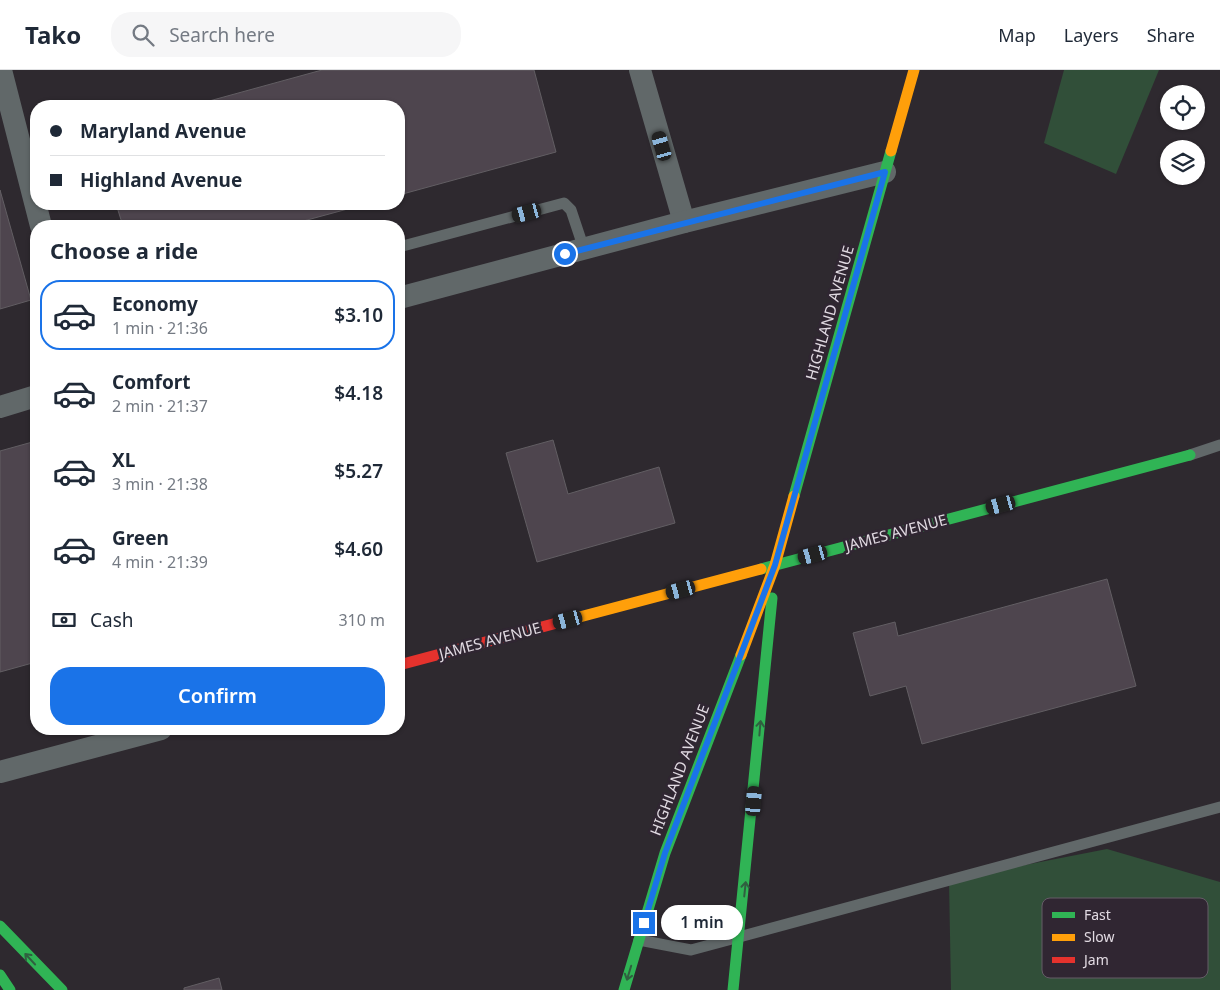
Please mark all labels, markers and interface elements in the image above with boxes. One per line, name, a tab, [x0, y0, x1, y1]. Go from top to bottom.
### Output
search box	[111, 12, 461, 57]
text: Tako	[25, 18, 81, 51]
icon: search	[129, 21, 157, 49]
text: Search here	[169, 22, 275, 48]
text: Map	[998, 23, 1036, 47]
text: Layers	[1064, 23, 1119, 47]
text: Share	[1147, 23, 1195, 47]
map controls	[1160, 85, 1205, 185]
button: locate	[1160, 85, 1205, 130]
text: Maryland Avenue	[80, 118, 246, 144]
car	[650, 130, 673, 162]
button: layers	[1160, 140, 1205, 185]
text: Highland Avenue	[80, 167, 242, 193]
car	[510, 202, 543, 224]
text: Choose a ride	[50, 235, 198, 265]
route start	[554, 243, 576, 265]
street label: HIGHLAND AVENUE	[800, 243, 858, 382]
text: Economy	[112, 291, 198, 317]
icon: car	[52, 293, 97, 338]
text: $3.10	[334, 302, 383, 328]
text: 1 min · 21:36	[112, 317, 208, 339]
text: Comfort	[112, 369, 191, 395]
icon: car	[52, 371, 97, 416]
text: $4.18	[334, 380, 383, 406]
text: 2 min · 21:37	[112, 395, 208, 417]
text: XL	[112, 447, 135, 473]
icon: car	[52, 449, 97, 494]
text: $5.27	[334, 458, 383, 484]
text: 3 min · 21:38	[112, 473, 208, 495]
car	[984, 494, 1017, 516]
street label: JAMES AVENUE	[841, 509, 949, 556]
text: Green	[112, 525, 169, 551]
icon: car	[52, 527, 97, 572]
text: $4.60	[334, 536, 383, 562]
car	[796, 544, 829, 566]
text: 4 min · 21:39	[112, 551, 208, 573]
car	[664, 579, 697, 601]
icon: cash	[50, 606, 78, 634]
text: Cash	[90, 607, 134, 633]
text: 310 m	[338, 609, 385, 631]
car	[551, 609, 584, 631]
street label: JAMES AVENUE	[435, 617, 543, 664]
button: Confirm	[50, 667, 385, 725]
street label: HIGHLAND AVENUE	[645, 701, 713, 838]
one-way arrow	[755, 720, 765, 736]
car	[745, 785, 762, 817]
one-way arrow	[740, 882, 749, 898]
legend	[1042, 898, 1208, 978]
text: Fast	[1084, 905, 1111, 924]
callout: 1 min	[662, 906, 744, 940]
text: 1 min	[680, 911, 724, 933]
route end	[633, 912, 655, 934]
text: Slow	[1084, 927, 1115, 946]
text: Jam	[1082, 950, 1109, 969]
one-way arrow	[24, 952, 36, 965]
one-way arrow	[623, 965, 633, 981]

